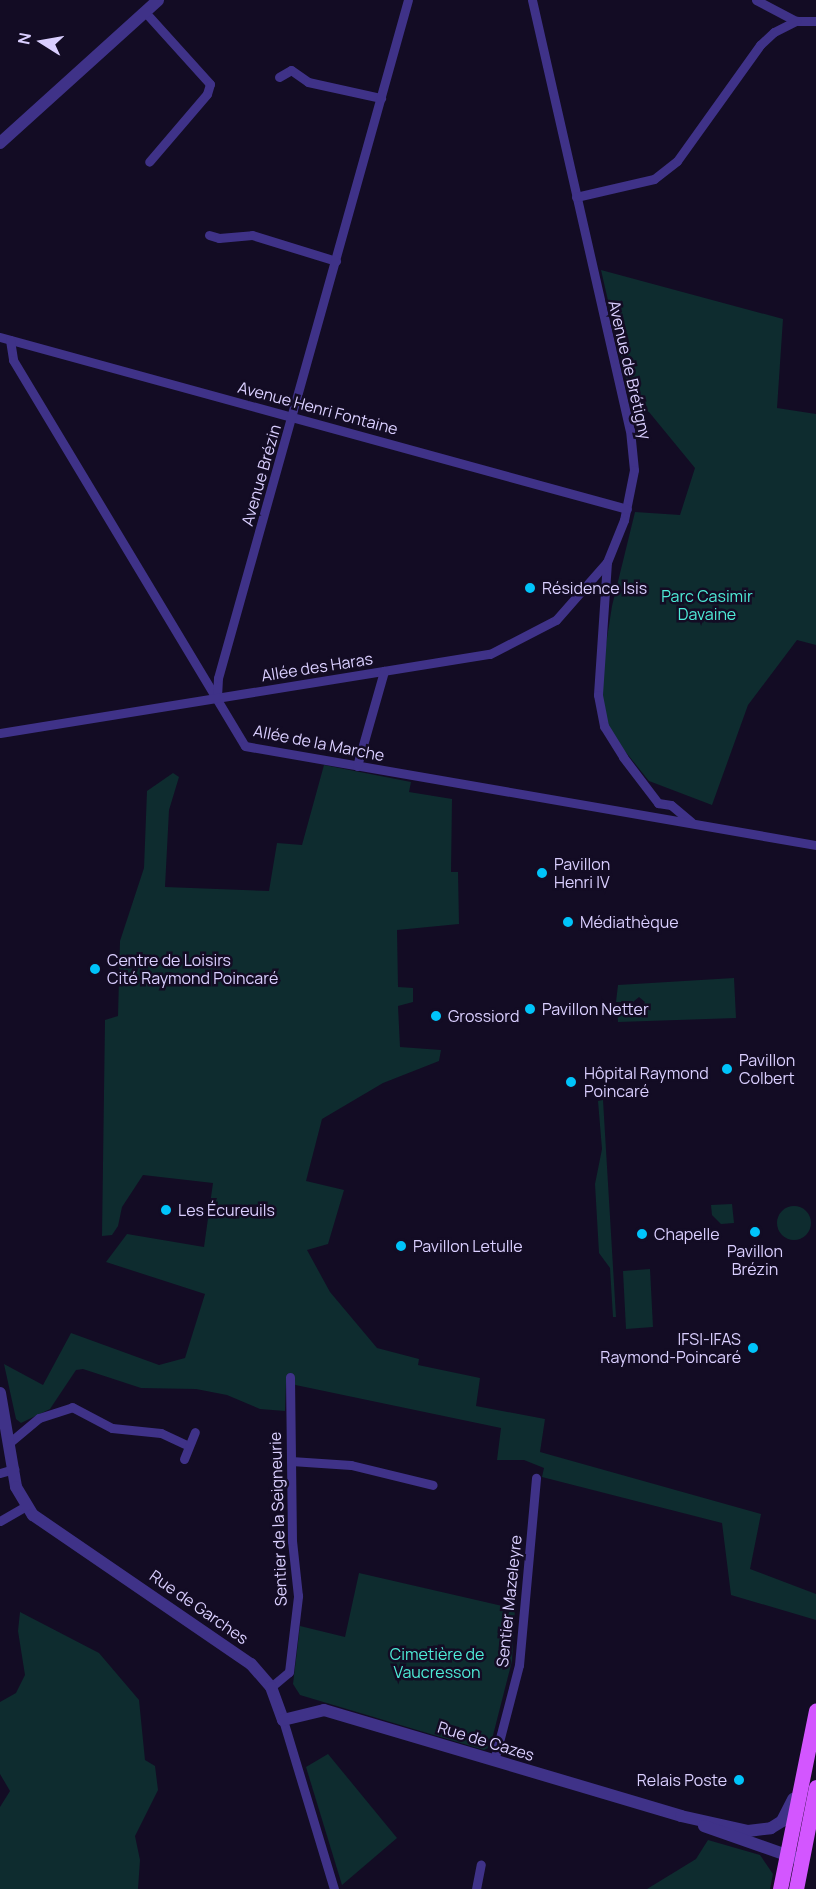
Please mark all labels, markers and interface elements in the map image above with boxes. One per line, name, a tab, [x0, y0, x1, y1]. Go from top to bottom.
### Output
north arrow	[12, 12, 72, 72]
text: N	[12, 31, 36, 46]
street label: Avenue de Brétigny	[605, 299, 655, 441]
street label: Avenue Henri Fontaine	[236, 377, 400, 439]
street label: Avenue Brézin	[237, 422, 285, 528]
place label: Résidence Isis	[542, 578, 647, 598]
marker: Résidence Isis	[523, 581, 537, 595]
park label: Parc Casimir Davaine	[661, 586, 753, 624]
street label: Allée des Haras	[260, 649, 374, 685]
street label: Allée de la Marche	[252, 721, 386, 765]
place label: Pavillon Henri IV	[554, 854, 610, 892]
marker: Pavillon Henri IV	[535, 866, 549, 880]
place label: Médiathèque	[580, 912, 679, 932]
marker: Médiathèque	[561, 915, 575, 929]
place label: Centre de Loisirs Cité Raymond Poincaré	[107, 950, 278, 988]
marker: Centre de Loisirs Cité Raymond Poincaré	[88, 962, 102, 976]
place label: Pavillon Netter	[542, 999, 649, 1019]
marker: Pavillon Netter	[523, 1002, 537, 1016]
place label: Grossiord	[448, 1006, 519, 1026]
marker: Grossiord	[429, 1009, 443, 1023]
place label: Pavillon Colbert	[739, 1050, 795, 1088]
marker: Pavillon Colbert	[720, 1062, 734, 1076]
place label: Hôpital Raymond Poincaré	[584, 1063, 709, 1101]
marker: Hôpital Raymond Poincaré	[562, 1073, 580, 1091]
place label: Les Écureuils	[178, 1200, 275, 1220]
marker: Les Écureuils	[159, 1203, 173, 1217]
place label: Chapelle	[654, 1224, 719, 1244]
marker: Pavillon Brézin	[748, 1225, 762, 1239]
marker: Chapelle	[635, 1227, 649, 1241]
place label: Pavillon Letulle	[413, 1236, 523, 1256]
marker: Pavillon Letulle	[394, 1239, 408, 1253]
place label: Pavillon Brézin	[727, 1241, 783, 1279]
place label: IFSI-IFAS Raymond-Poincaré	[600, 1329, 741, 1367]
marker: IFSI-IFAS Raymond-Poincaré	[746, 1341, 760, 1355]
street label: Sentier de la Seigneurie	[265, 1432, 291, 1606]
street label: Sentier Mazeleyre	[493, 1534, 525, 1668]
street label: Rue de Garches	[146, 1566, 252, 1648]
park label: Cimetière de Vaucresson	[390, 1644, 484, 1682]
street label: Rue de Cazes	[435, 1717, 537, 1765]
place label: Relais Poste	[637, 1770, 727, 1790]
marker: Relais Poste	[732, 1773, 746, 1787]

